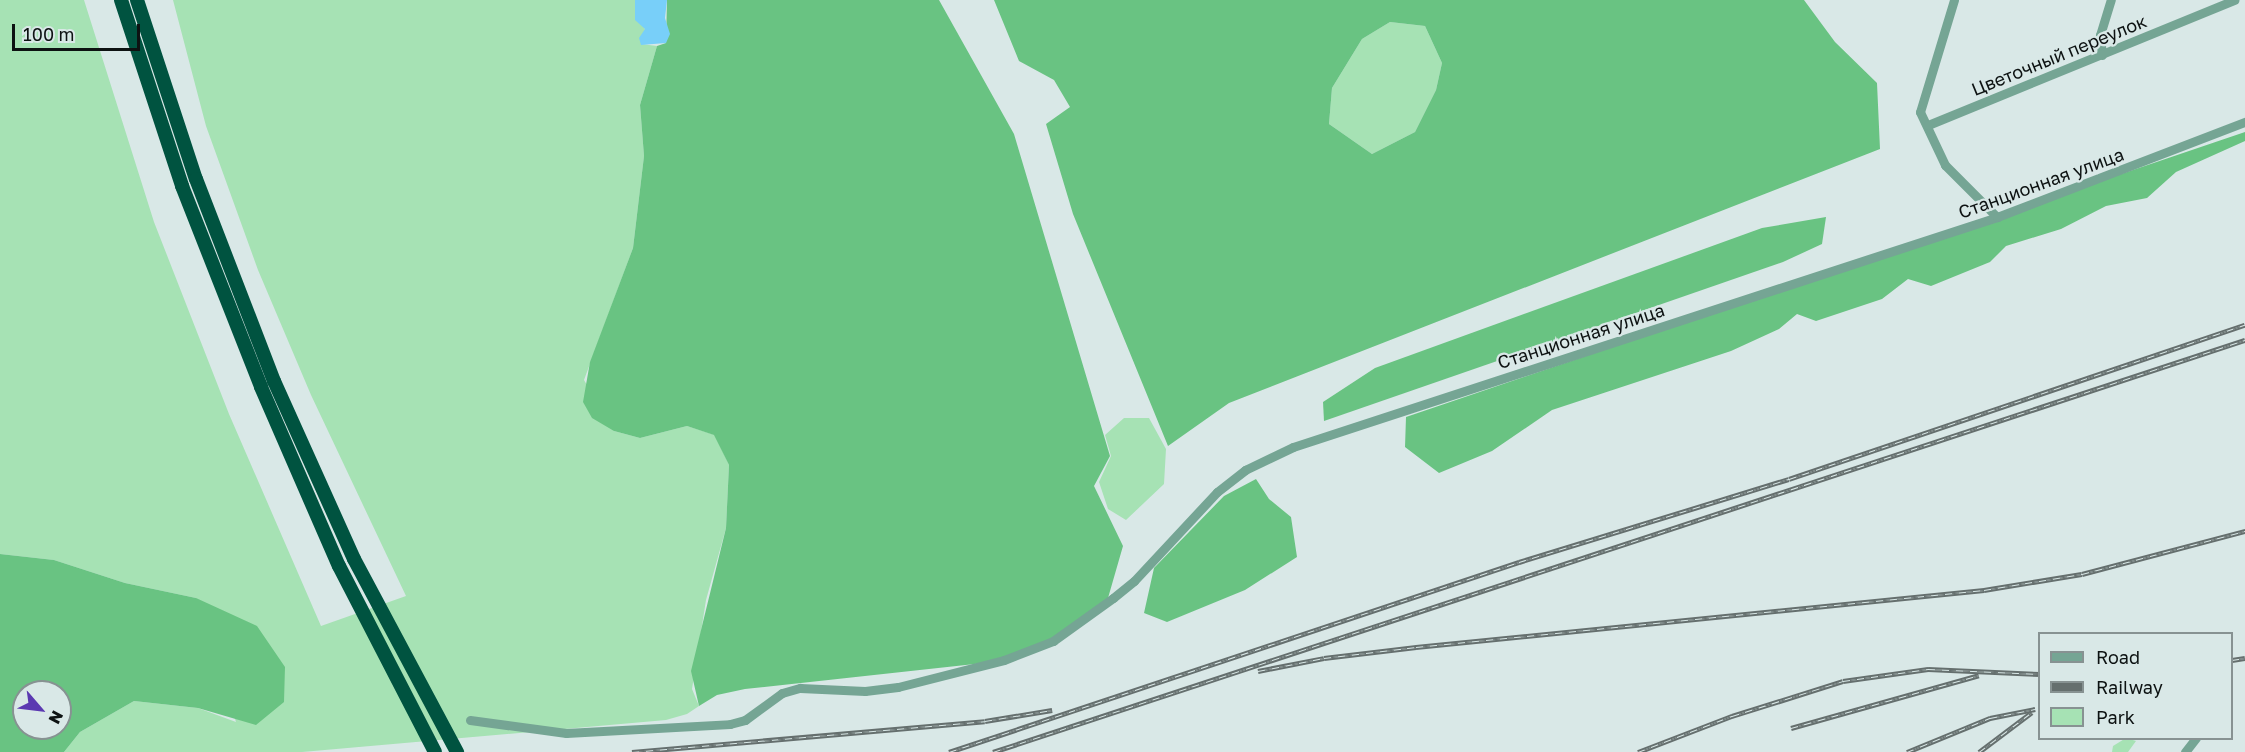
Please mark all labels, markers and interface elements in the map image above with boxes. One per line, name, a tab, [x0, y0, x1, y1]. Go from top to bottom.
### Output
street label: Цветочный переулок	[1968, 10, 2150, 100]
scale bar	[15, 12, 142, 50]
text: 100 m	[23, 23, 74, 45]
street label: Станционная улица	[1955, 143, 2127, 223]
street label: Станционная улица	[1495, 299, 1667, 373]
legend	[2038, 632, 2233, 740]
text: Road	[2096, 646, 2140, 668]
text: Railway	[2096, 676, 2163, 698]
north arrow	[12, 680, 72, 740]
text: Park	[2096, 706, 2135, 728]
text: N	[44, 707, 68, 728]

